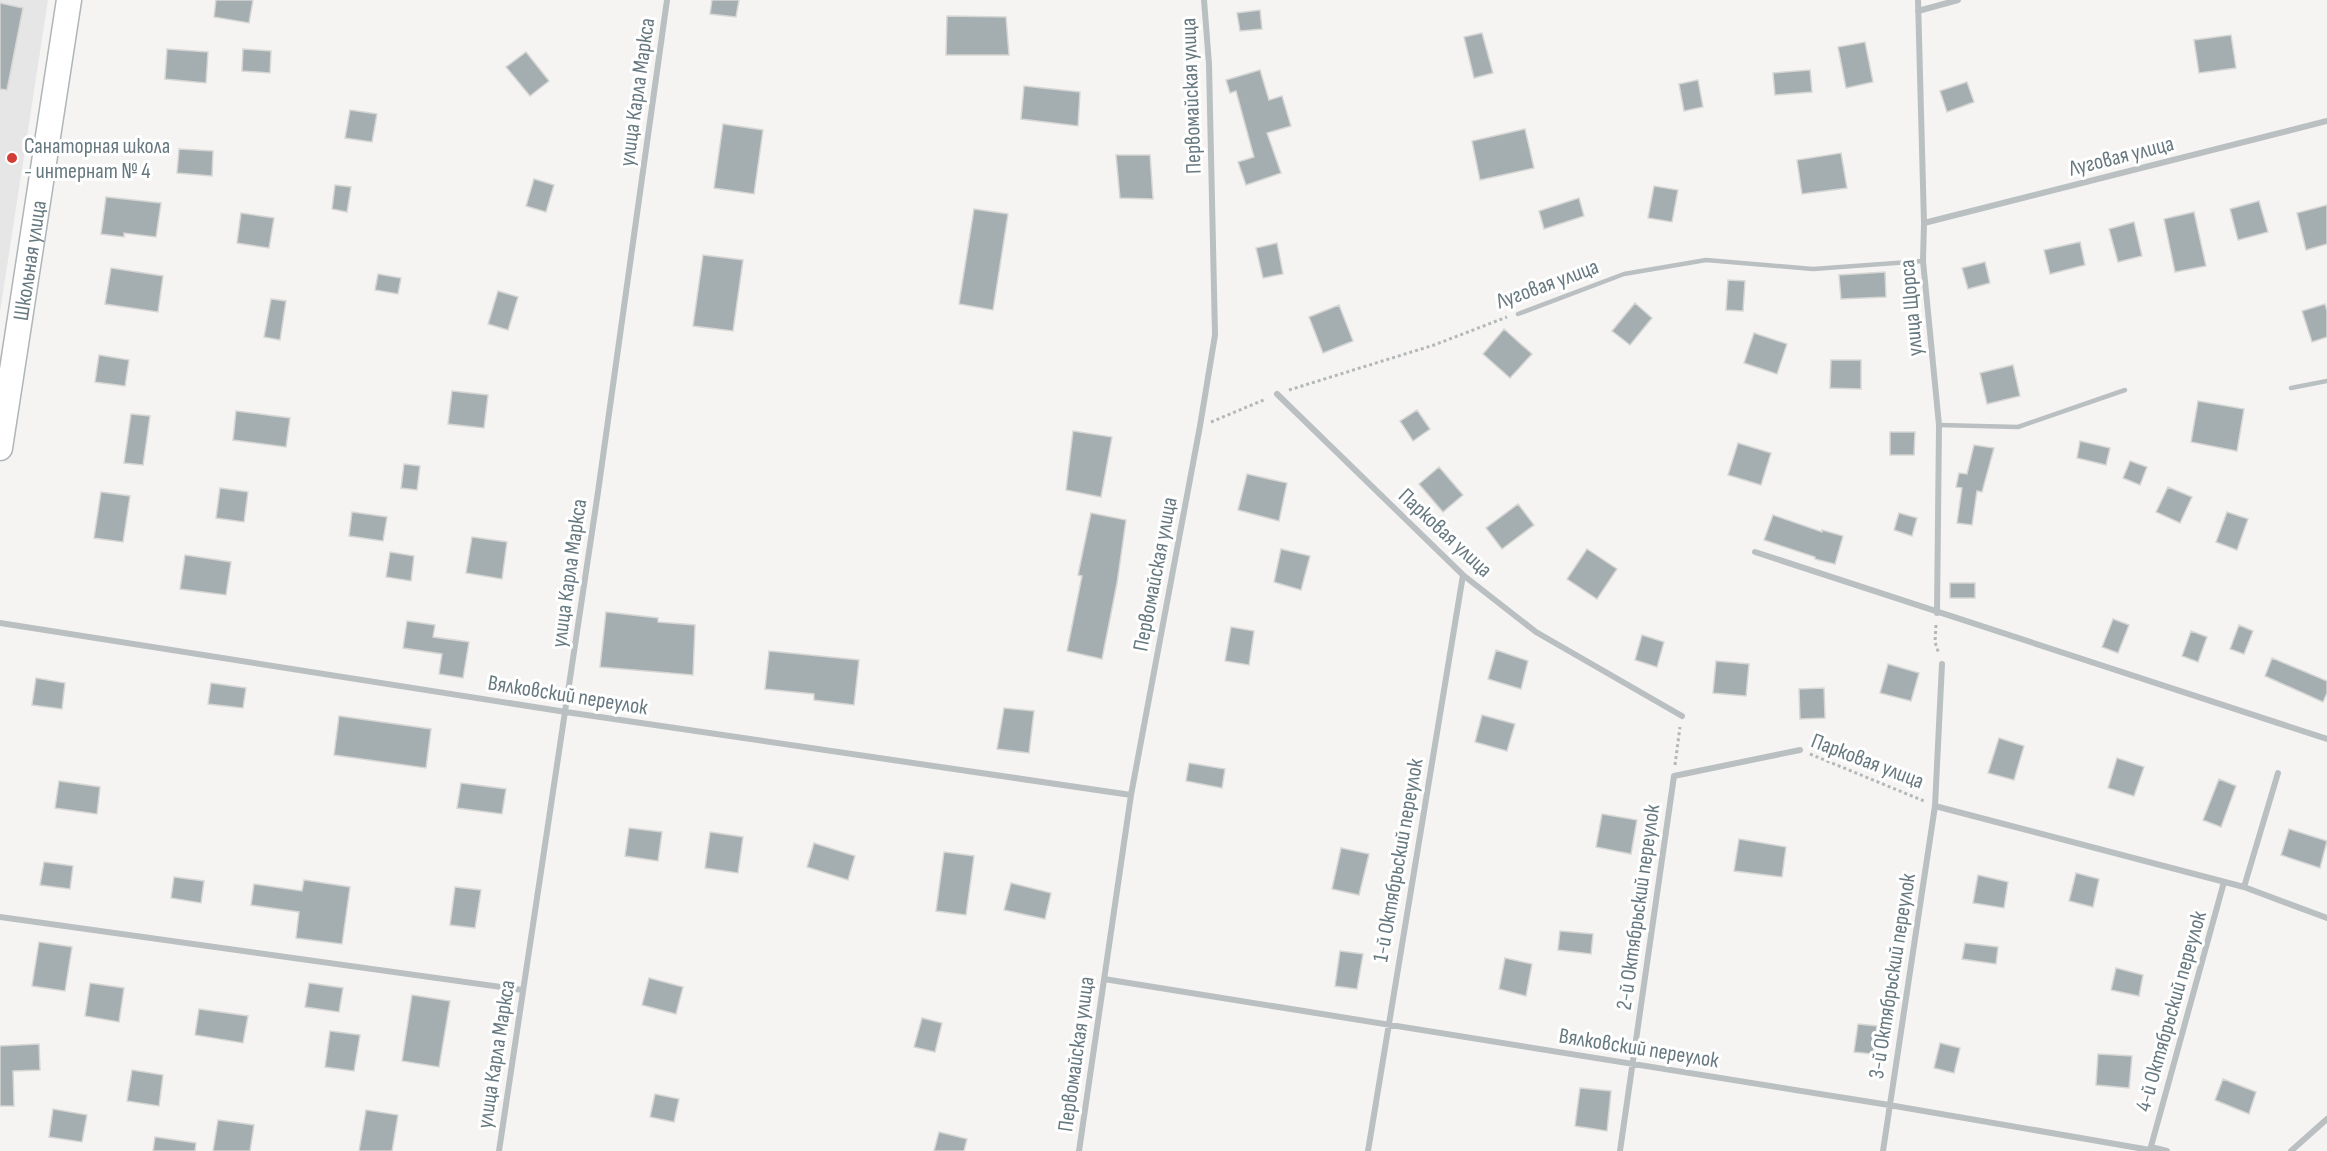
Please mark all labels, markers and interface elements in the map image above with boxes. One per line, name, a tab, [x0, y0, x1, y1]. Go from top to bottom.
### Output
street label: улица Карла Маркса	[614, 16, 661, 168]
street label: Первомайская улица	[1175, 17, 1208, 175]
street label: Луговая улица	[2065, 130, 2177, 183]
place label: Санаторная школа - интернат № 4	[24, 133, 170, 185]
marker: Санаторная школа - интернат № 4	[5, 151, 19, 165]
street label: Школьная улица	[8, 198, 53, 322]
street label: Луговая улица	[1492, 253, 1602, 316]
street label: улица Щорса	[1894, 258, 1929, 357]
street label: Парковая улица	[1392, 483, 1498, 583]
street label: Первомайская улица	[1127, 495, 1184, 654]
street label: улица Карла Маркса	[546, 497, 593, 649]
street label: Вялковский переулок	[486, 670, 650, 722]
street label: Парковая улица	[1807, 728, 1928, 795]
street label: 1-й Октябрьский переулок	[1367, 756, 1430, 964]
street label: 2-й Октябрьский переулок	[1611, 802, 1666, 1012]
street label: 3-й Октябрьский переулок	[1863, 871, 1922, 1081]
street label: 4-й Октябрьский переулок	[2130, 907, 2213, 1115]
street label: Первомайская улица	[1052, 975, 1101, 1133]
street label: улица Карла Маркса	[471, 978, 522, 1130]
street label: Вялковский переулок	[1557, 1023, 1721, 1075]

